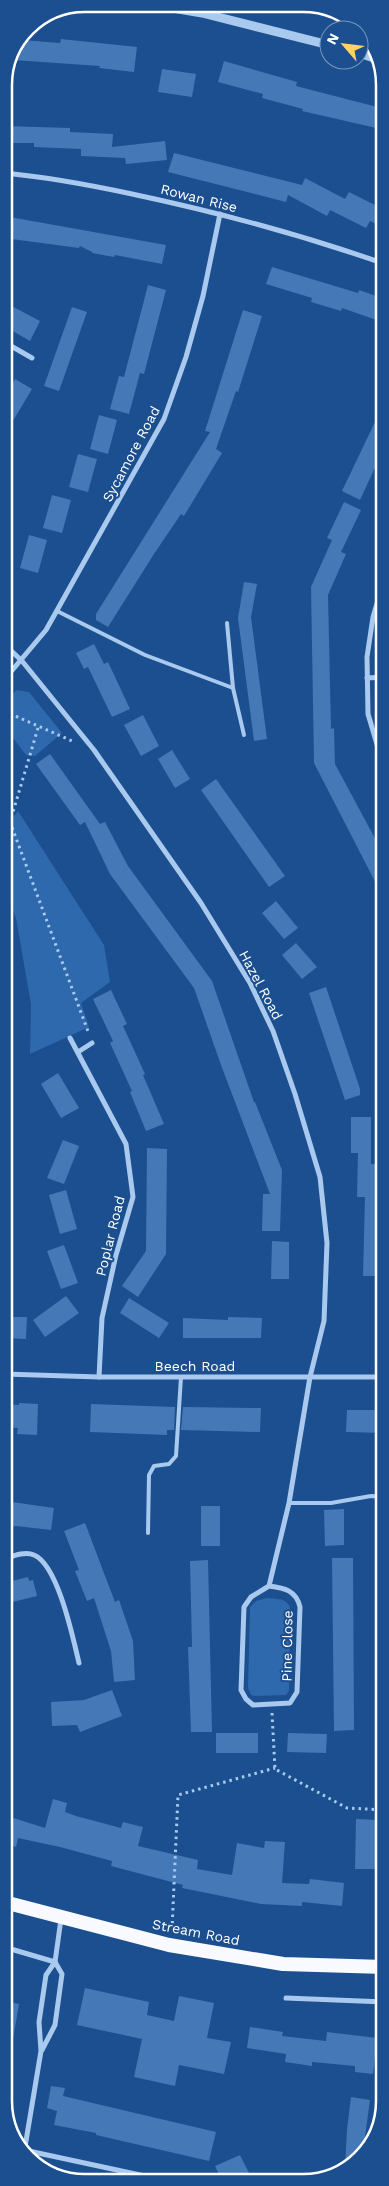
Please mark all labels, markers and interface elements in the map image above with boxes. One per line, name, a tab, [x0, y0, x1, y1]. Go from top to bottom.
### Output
north arrow	[319, 20, 369, 70]
text: N	[323, 31, 342, 47]
street label: Rowan Rise	[159, 181, 239, 215]
street label: Sycamore Road	[99, 404, 163, 504]
street label: Hazel Road	[236, 948, 286, 1022]
street label: Poplar Road	[92, 1194, 128, 1278]
street label: Beech Road	[155, 1358, 235, 1374]
street label: Pine Close	[278, 1610, 296, 1682]
street label: Stream Road	[151, 1916, 241, 1948]

